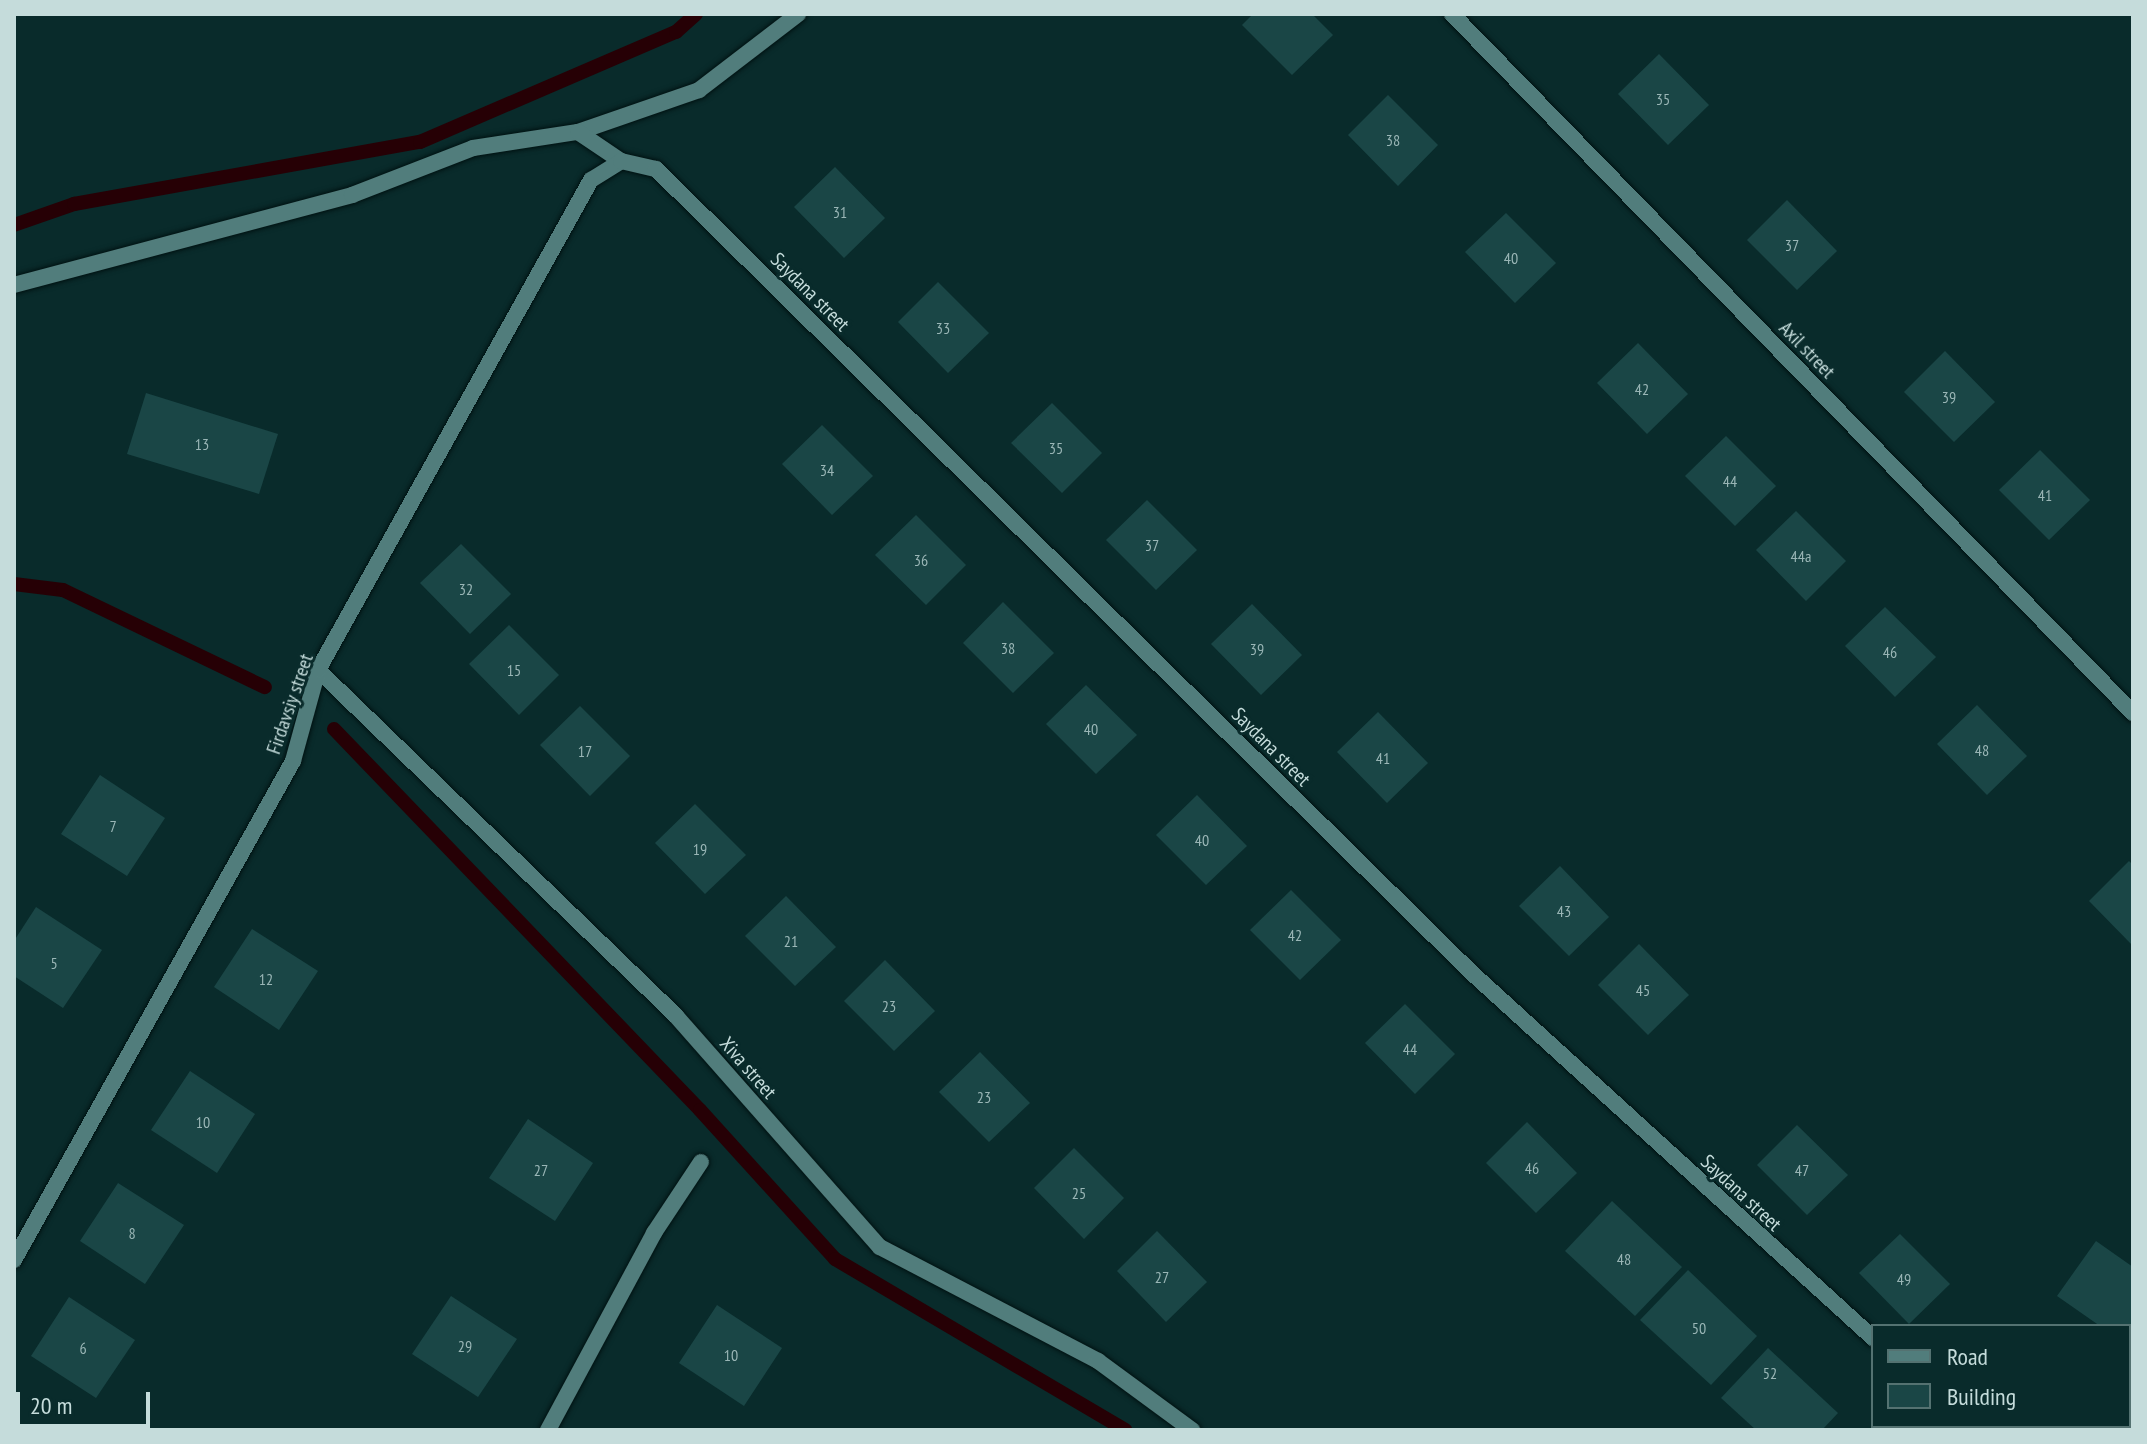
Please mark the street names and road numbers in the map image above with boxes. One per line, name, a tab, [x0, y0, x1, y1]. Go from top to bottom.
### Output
street label: Saydana street	[766, 248, 854, 336]
street label: Axil street	[1774, 316, 1840, 384]
street label: Firdavsiy street	[262, 650, 318, 758]
street label: Saydana street	[1227, 703, 1315, 791]
street label: Xiva street	[715, 1032, 781, 1104]
street label: Saydana street	[1696, 1150, 1786, 1236]

